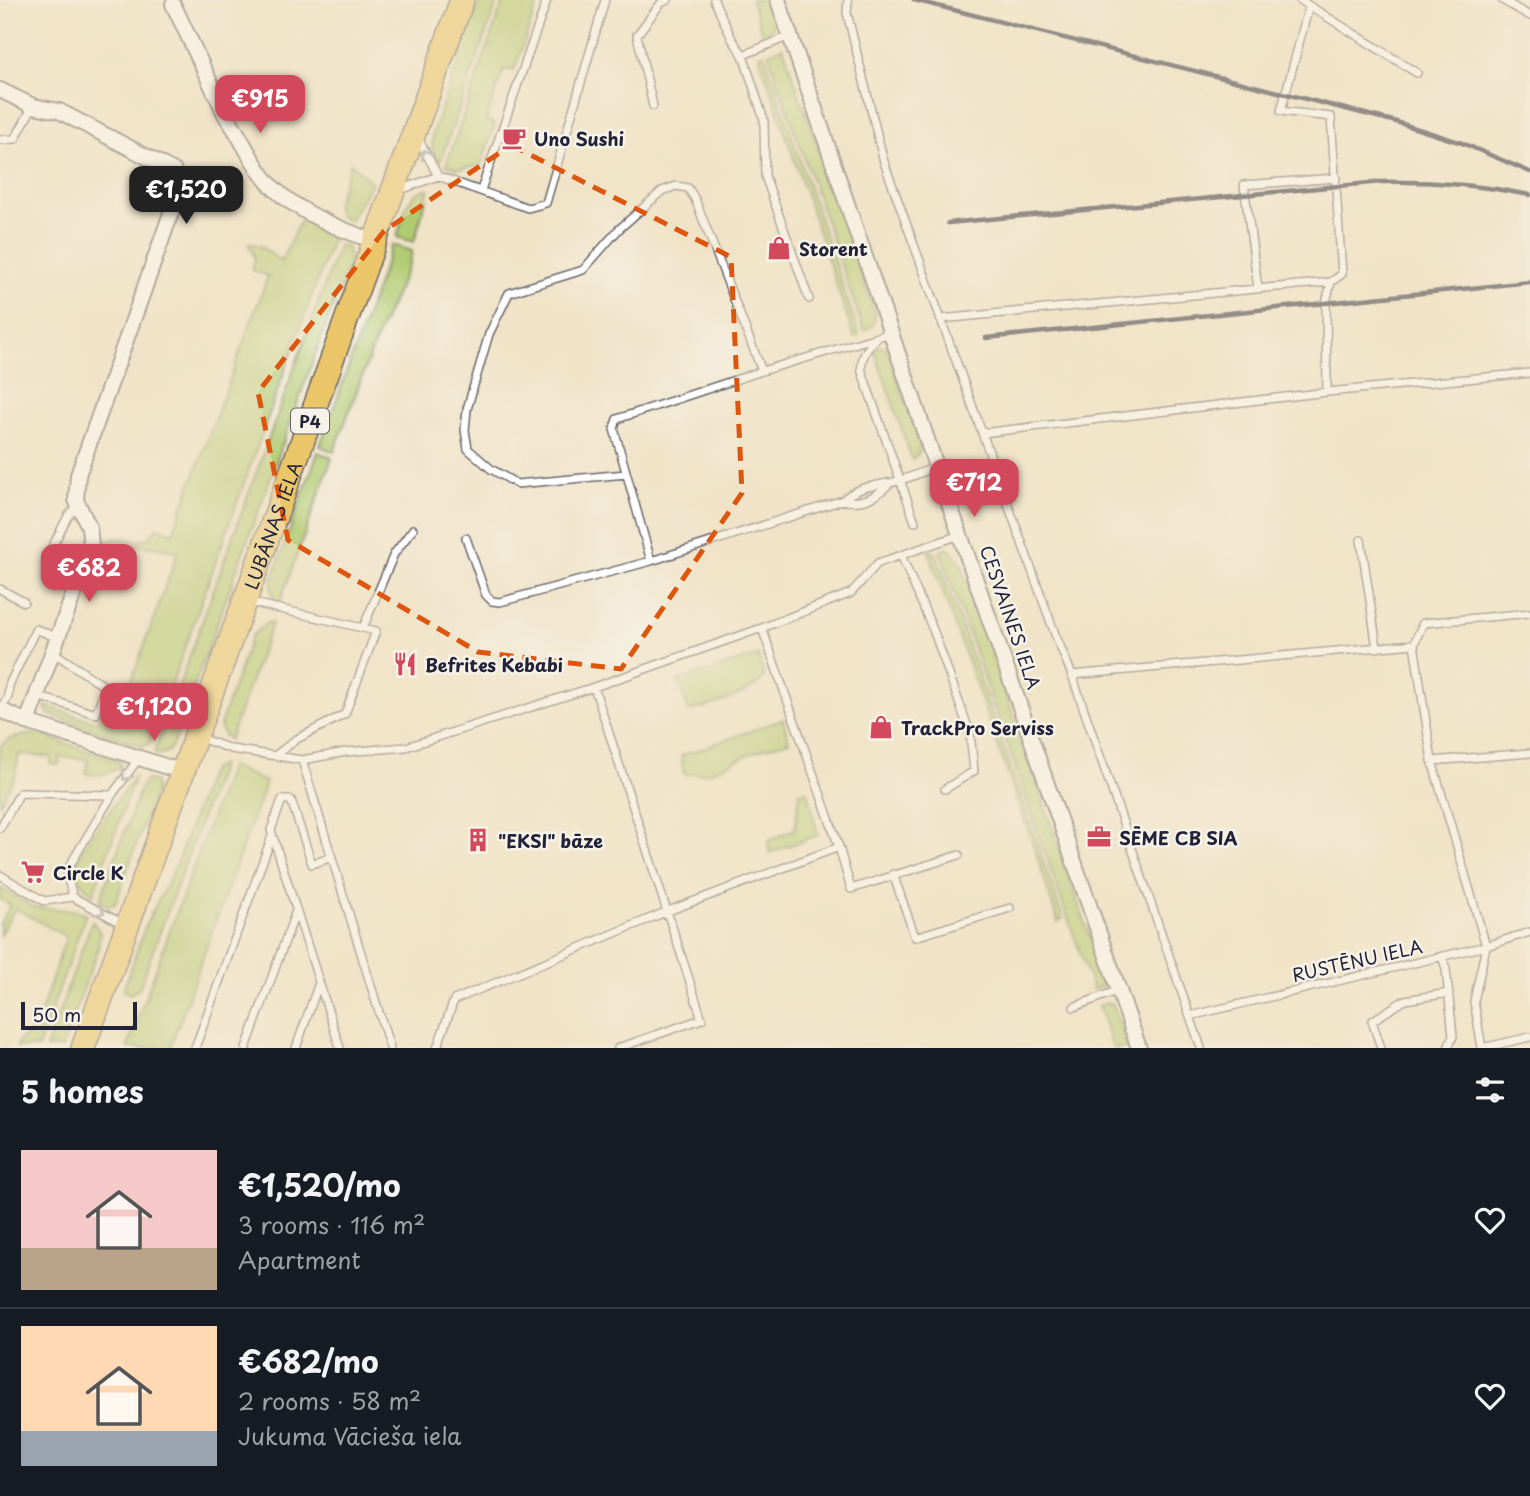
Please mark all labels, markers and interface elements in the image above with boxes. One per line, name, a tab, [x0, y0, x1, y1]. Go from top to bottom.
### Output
pin: €915	[219, 76, 301, 135]
text: €915	[231, 80, 289, 115]
cafe icon: Uno Sushi	[500, 124, 528, 152]
place label: Uno Sushi	[534, 125, 624, 152]
one-way arrow	[421, 149, 435, 161]
pin: €1,520	[129, 166, 243, 226]
text: €1,520	[145, 171, 227, 206]
shop icon: Storent	[765, 234, 793, 262]
place label: Storent	[799, 235, 868, 262]
road number: P4	[291, 408, 329, 434]
street label: LUBĀNAS IELA	[237, 457, 308, 593]
pin: €712	[933, 460, 1015, 519]
text: €712	[946, 464, 1002, 499]
street label: CESVAINES IELA	[974, 542, 1048, 692]
pin: €682	[48, 544, 130, 604]
text: €682	[57, 549, 121, 584]
restaurant icon: Befrites Kebabi	[391, 650, 419, 678]
place label: Befrites Kebabi	[425, 651, 563, 678]
pin: €1,120	[97, 684, 211, 743]
text: €1,120	[116, 688, 192, 723]
shop icon: TrackPro Serviss	[867, 713, 895, 741]
place label: TrackPro Serviss	[901, 714, 1054, 741]
one-way arrow	[122, 768, 134, 781]
office icon: SĒME CB SIA	[1085, 823, 1113, 851]
place label: SĒME CB SIA	[1119, 824, 1238, 851]
building icon: "EKSI" bāze	[464, 826, 492, 854]
place label: "EKSI" bāze	[498, 827, 603, 854]
supermarket icon: Circle K	[19, 858, 47, 886]
place label: Circle K	[53, 859, 124, 886]
one-way arrow	[92, 903, 105, 917]
street label: RUSTĒNU IELA	[1289, 932, 1425, 988]
scale bar	[21, 999, 136, 1031]
text: 50 m	[32, 1000, 81, 1028]
text: 5 homes	[21, 1068, 144, 1113]
icon: filters	[1471, 1071, 1509, 1109]
text: €1,520/mo	[238, 1162, 401, 1207]
icon: home	[77, 1178, 161, 1262]
icon: heart	[1471, 1201, 1509, 1239]
text: 3 rooms · 116 m²	[238, 1207, 425, 1242]
text: Apartment	[238, 1242, 361, 1277]
text: €682/mo	[238, 1338, 379, 1383]
icon: home	[77, 1354, 161, 1438]
icon: heart	[1471, 1377, 1509, 1415]
text: 2 rooms · 58 m²	[238, 1383, 421, 1418]
text: Jukuma Vācieša iela	[238, 1418, 461, 1453]

